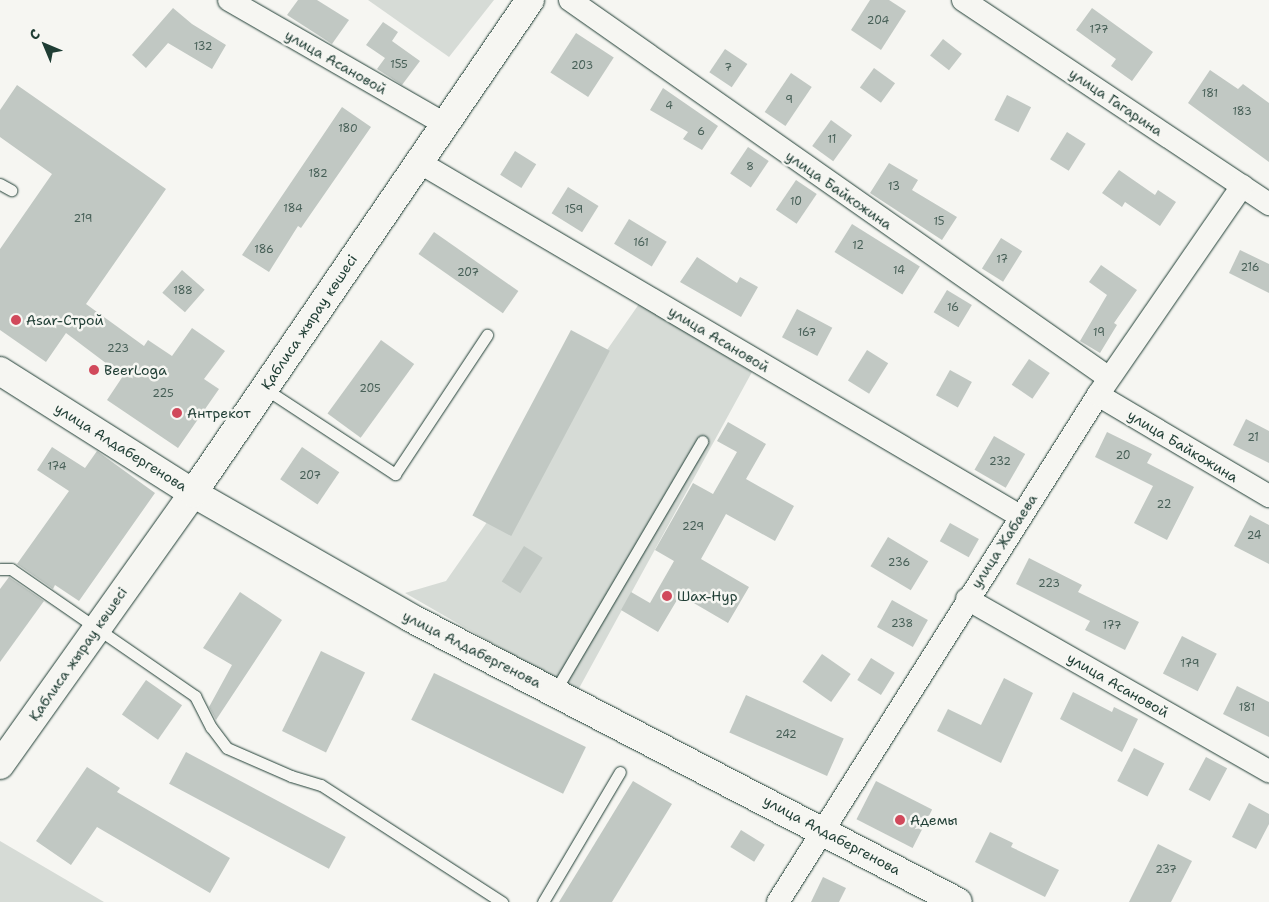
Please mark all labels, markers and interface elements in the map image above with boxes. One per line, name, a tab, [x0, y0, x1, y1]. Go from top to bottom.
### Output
house number: 204	[867, 14, 889, 28]
north arrow	[20, 20, 70, 70]
house number: 177	[1090, 23, 1108, 37]
text: С	[25, 25, 44, 44]
street label: улица Асановой	[282, 26, 390, 98]
house number: 132	[194, 40, 212, 54]
house number: 155	[390, 58, 408, 72]
house number: 203	[571, 59, 593, 73]
house number: 7	[724, 61, 732, 75]
street label: улица Гагарина	[1066, 65, 1166, 139]
house number: 181	[1202, 87, 1218, 101]
house number: 9	[785, 93, 793, 107]
house number: 4	[665, 99, 673, 113]
house number: 183	[1232, 105, 1252, 119]
house number: 180	[338, 122, 358, 136]
house number: 6	[697, 125, 705, 139]
house number: 11	[828, 133, 836, 147]
street label: улица Байкожина	[783, 147, 895, 233]
house number: 8	[746, 160, 754, 174]
house number: 182	[308, 167, 328, 181]
house number: 13	[888, 180, 900, 194]
house number: 10	[790, 195, 802, 209]
house number: 184	[283, 202, 303, 216]
house number: 159	[565, 203, 583, 217]
house number: 219	[73, 212, 93, 226]
house number: 15	[933, 215, 945, 229]
house number: 161	[633, 236, 649, 250]
house number: 12	[852, 239, 864, 253]
house number: 186	[254, 243, 274, 257]
street label: Қаблиса жырау көшесі	[257, 251, 361, 393]
house number: 17	[996, 253, 1008, 267]
house number: 216	[1240, 261, 1260, 275]
house number: 14	[893, 264, 905, 278]
house number: 207	[457, 266, 479, 280]
house number: 188	[173, 284, 193, 298]
house number: 16	[947, 301, 959, 315]
street label: улица Асановой	[666, 302, 772, 376]
place label: Asar-Строй	[26, 312, 104, 328]
marker: Asar-Строй	[10, 314, 22, 326]
house number: 167	[798, 326, 816, 340]
house number: 19	[1093, 326, 1105, 340]
house number: 223	[107, 342, 129, 356]
place label: BeerLoga	[104, 362, 167, 378]
marker: BeerLoga	[88, 364, 100, 376]
house number: 205	[359, 382, 381, 396]
house number: 225	[152, 387, 174, 401]
street label: улица Алдабергенова	[52, 399, 190, 495]
place label: Антрекот	[187, 405, 251, 421]
street label: улица Байкожина	[1125, 406, 1241, 486]
marker: Антрекот	[171, 407, 183, 419]
house number: 21	[1247, 431, 1259, 445]
house number: 20	[1115, 449, 1131, 463]
house number: 232	[989, 455, 1011, 469]
house number: 174	[48, 460, 66, 474]
house number: 207	[299, 469, 321, 483]
street label: улица Жабаева	[967, 491, 1041, 591]
house number: 22	[1157, 498, 1171, 512]
house number: 229	[682, 520, 704, 534]
house number: 24	[1247, 529, 1261, 543]
house number: 236	[888, 556, 910, 570]
house number: 223	[1038, 577, 1060, 591]
street label: Қаблиса жырау көшесі	[25, 584, 131, 724]
place label: Шах-Нур	[677, 588, 738, 604]
marker: Шах-Нур	[661, 590, 673, 602]
street label: улица Алдабергенова	[400, 607, 544, 691]
house number: 238	[891, 617, 913, 631]
house number: 177	[1103, 619, 1121, 633]
street label: улица Асановой	[1064, 649, 1172, 721]
house number: 179	[1180, 657, 1200, 671]
house number: 181	[1239, 701, 1255, 715]
house number: 242	[775, 728, 797, 742]
street label: улица Алдабергенова	[761, 792, 903, 878]
place label: Адемы	[910, 812, 958, 828]
marker: Адемы	[894, 814, 906, 826]
house number: 237	[1155, 863, 1177, 877]

